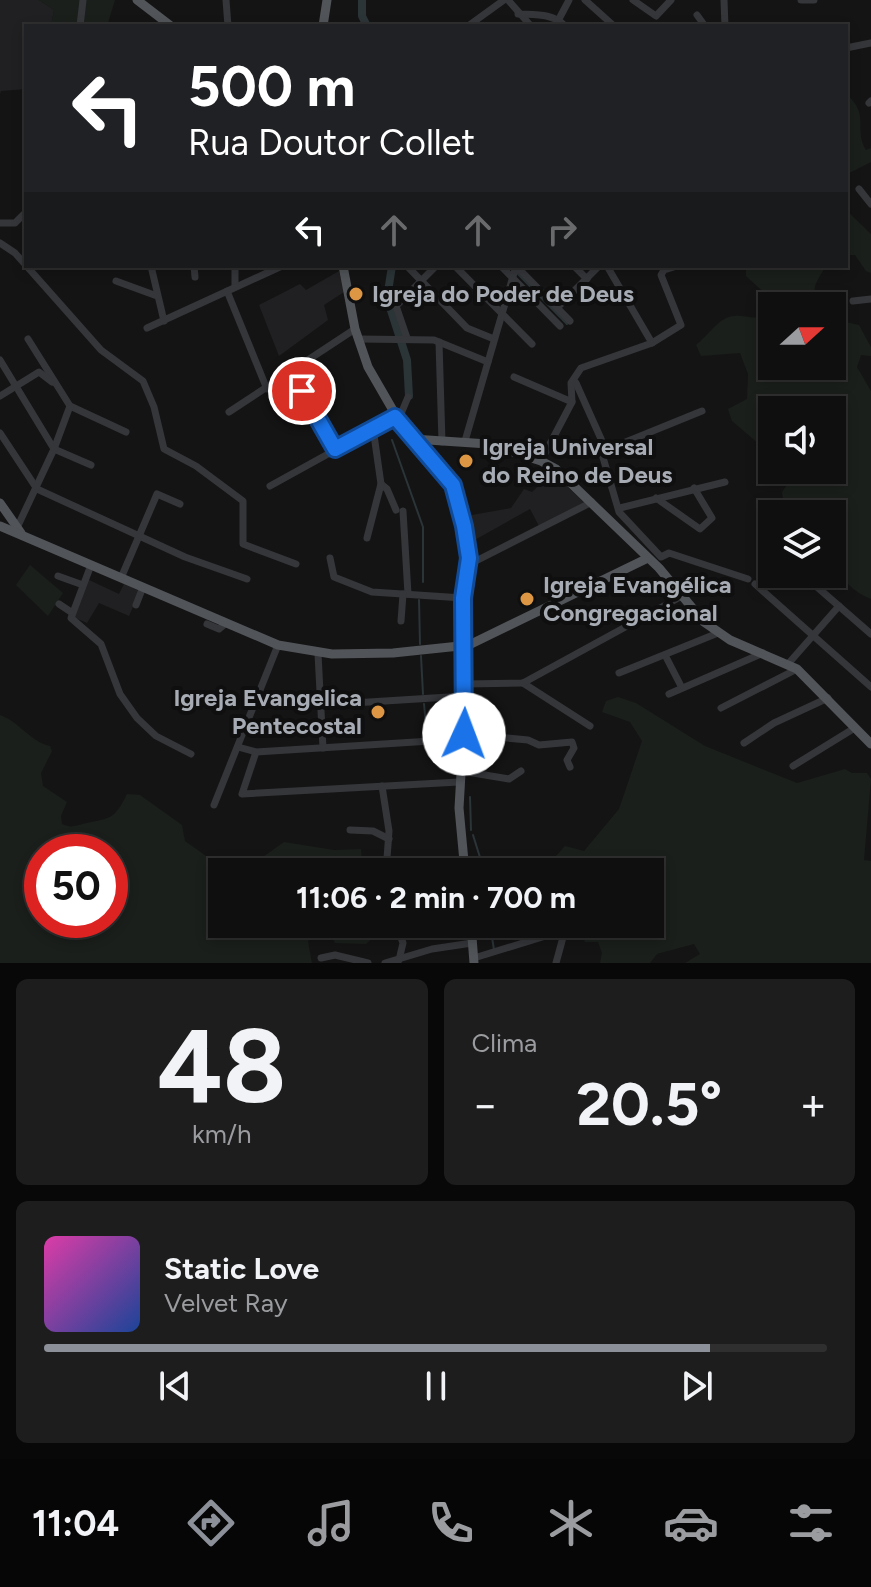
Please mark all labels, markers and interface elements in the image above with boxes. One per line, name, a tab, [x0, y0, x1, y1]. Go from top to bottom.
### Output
text: 500 m	[188, 53, 355, 120]
icon: left	[56, 56, 160, 160]
text: Rua Doutor Collet	[188, 121, 475, 164]
icon: left	[288, 208, 332, 252]
icon: ahead	[372, 208, 416, 252]
icon: ahead	[456, 208, 500, 252]
icon: right	[540, 208, 584, 252]
place label: Igreja do Poder de Deus	[372, 279, 634, 308]
marker: Igreja do Poder de Deus	[347, 285, 365, 303]
north arrow	[758, 292, 846, 380]
map controls	[758, 292, 846, 588]
pin	[268, 357, 336, 425]
icon: arrive	[280, 369, 324, 413]
button: sound	[758, 396, 846, 484]
place label: Igreja Universal do Reino de Deus	[482, 432, 673, 489]
marker: Igreja Universal do Reino de Deus	[457, 452, 475, 470]
button: layers	[758, 500, 846, 588]
place label: Igreja Evangélica Congregacional	[543, 570, 732, 627]
marker: Igreja Evangélica Congregacional	[518, 590, 536, 608]
place label: Igreja Evangelica Pentecostal	[173, 683, 362, 740]
position arrow	[422, 692, 506, 776]
marker: Igreja Evangelica Pentecostal	[369, 703, 387, 721]
speed limit sign: 50	[24, 834, 128, 938]
text: 11:06 · 2 min · 700 m	[296, 879, 576, 916]
text: 48	[157, 1003, 286, 1128]
text: Clima	[472, 1027, 537, 1059]
text: 20.5°	[576, 1068, 722, 1140]
text: −	[472, 1078, 499, 1131]
text: +	[800, 1078, 827, 1131]
text: km/h	[192, 1118, 251, 1150]
text: Static Love	[164, 1250, 319, 1287]
text: Velvet Ray	[164, 1287, 288, 1319]
icon: previous	[153, 1364, 197, 1408]
icon: pause	[414, 1364, 458, 1408]
icon: next	[675, 1364, 719, 1408]
icon: directions	[183, 1495, 239, 1551]
icon: music	[303, 1495, 359, 1551]
icon: phone	[423, 1495, 479, 1551]
icon: climate	[543, 1495, 599, 1551]
icon: car	[663, 1495, 719, 1551]
icon: filters	[783, 1495, 839, 1551]
text: 11:04	[32, 1502, 119, 1545]

